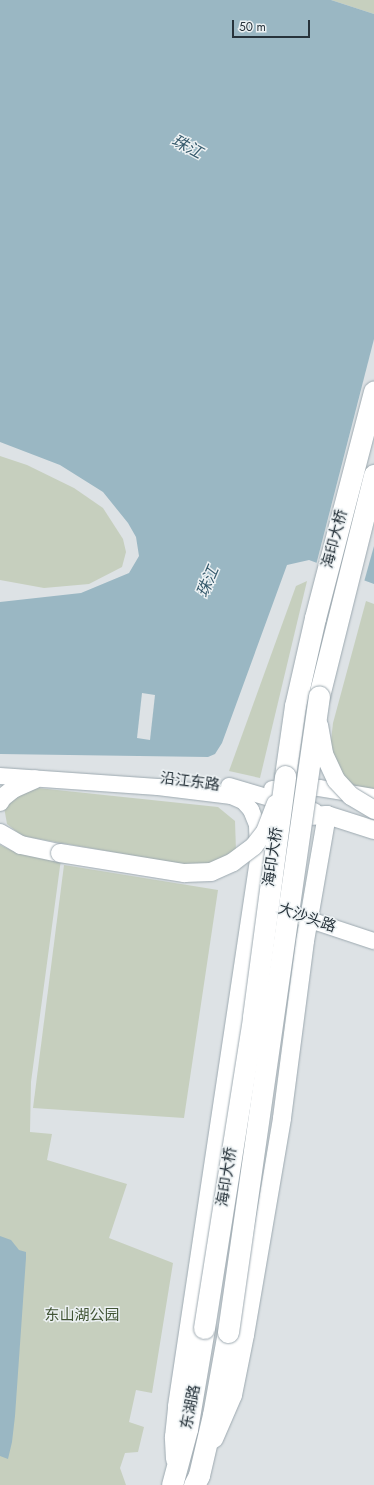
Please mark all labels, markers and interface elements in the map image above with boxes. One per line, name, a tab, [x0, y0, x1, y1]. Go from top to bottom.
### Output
scale bar	[234, 12, 312, 38]
text: 50 m	[239, 18, 266, 36]
water label: 珠江	[168, 131, 206, 163]
street label: 海印大桥	[319, 508, 351, 570]
water label: 珠江	[193, 564, 223, 600]
street label: 沿江东路	[159, 769, 221, 795]
street label: 海印大桥	[260, 826, 286, 888]
street label: 大沙头路	[276, 900, 338, 936]
street label: 海印大桥	[213, 1146, 241, 1208]
park label: 东山湖公园	[45, 1307, 119, 1325]
street label: 东湖路	[178, 1383, 204, 1431]

